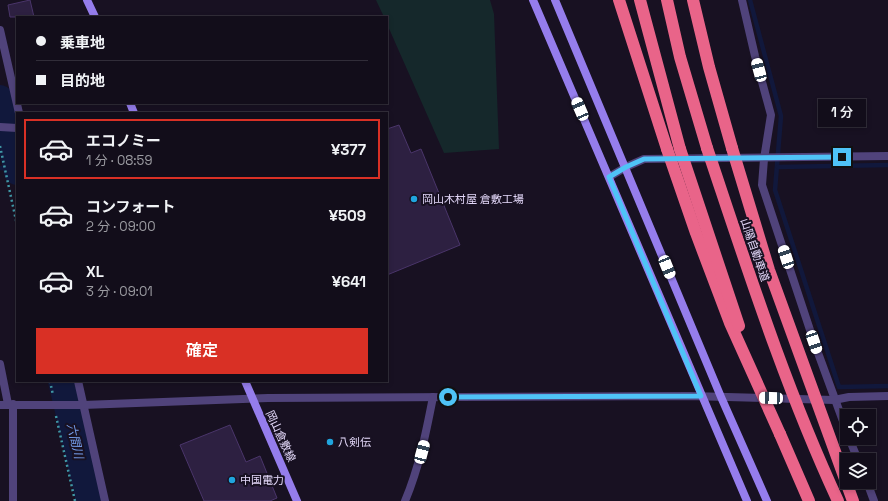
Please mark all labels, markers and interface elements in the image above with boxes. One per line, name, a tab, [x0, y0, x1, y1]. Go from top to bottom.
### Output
text: 乗車地	[60, 33, 105, 52]
car	[750, 57, 768, 83]
text: 目的地	[60, 71, 105, 90]
car	[570, 96, 590, 122]
callout: 1 分	[818, 99, 866, 127]
text: 1 分	[831, 104, 853, 121]
icon: car	[38, 131, 74, 167]
text: エコノミー	[86, 131, 161, 150]
text: ¥377	[331, 140, 366, 159]
route end	[833, 148, 851, 166]
text: 1 分 · 08:59	[86, 152, 152, 169]
place label: 岡山木村屋 倉敷工場	[422, 192, 524, 206]
marker: 岡山木村屋 倉敷工場	[409, 194, 419, 204]
icon: car	[38, 197, 74, 233]
text: コンフォート	[86, 197, 176, 216]
text: ¥509	[329, 206, 366, 225]
street label: 山陽自動車道	[738, 217, 772, 283]
text: 2 分 · 09:00	[86, 218, 156, 235]
car	[777, 244, 795, 270]
car	[657, 254, 677, 280]
text: XL	[86, 262, 104, 281]
icon: car	[38, 263, 74, 299]
text: ¥641	[332, 272, 366, 291]
text: 3 分 · 09:01	[86, 283, 153, 300]
button: 確定	[36, 328, 368, 374]
car	[804, 329, 824, 355]
route start	[439, 388, 457, 406]
car	[759, 392, 783, 404]
street label: 岡山倉敷線	[263, 408, 299, 464]
map controls	[840, 409, 876, 489]
button: locate	[840, 409, 876, 445]
water label: 六間川	[63, 422, 87, 462]
place label: 八剣伝	[338, 435, 371, 449]
marker: 八剣伝	[325, 437, 335, 447]
car	[413, 439, 431, 465]
button: layers	[840, 453, 876, 489]
place label: 中国電力	[240, 473, 284, 487]
marker: 中国電力	[227, 475, 237, 485]

